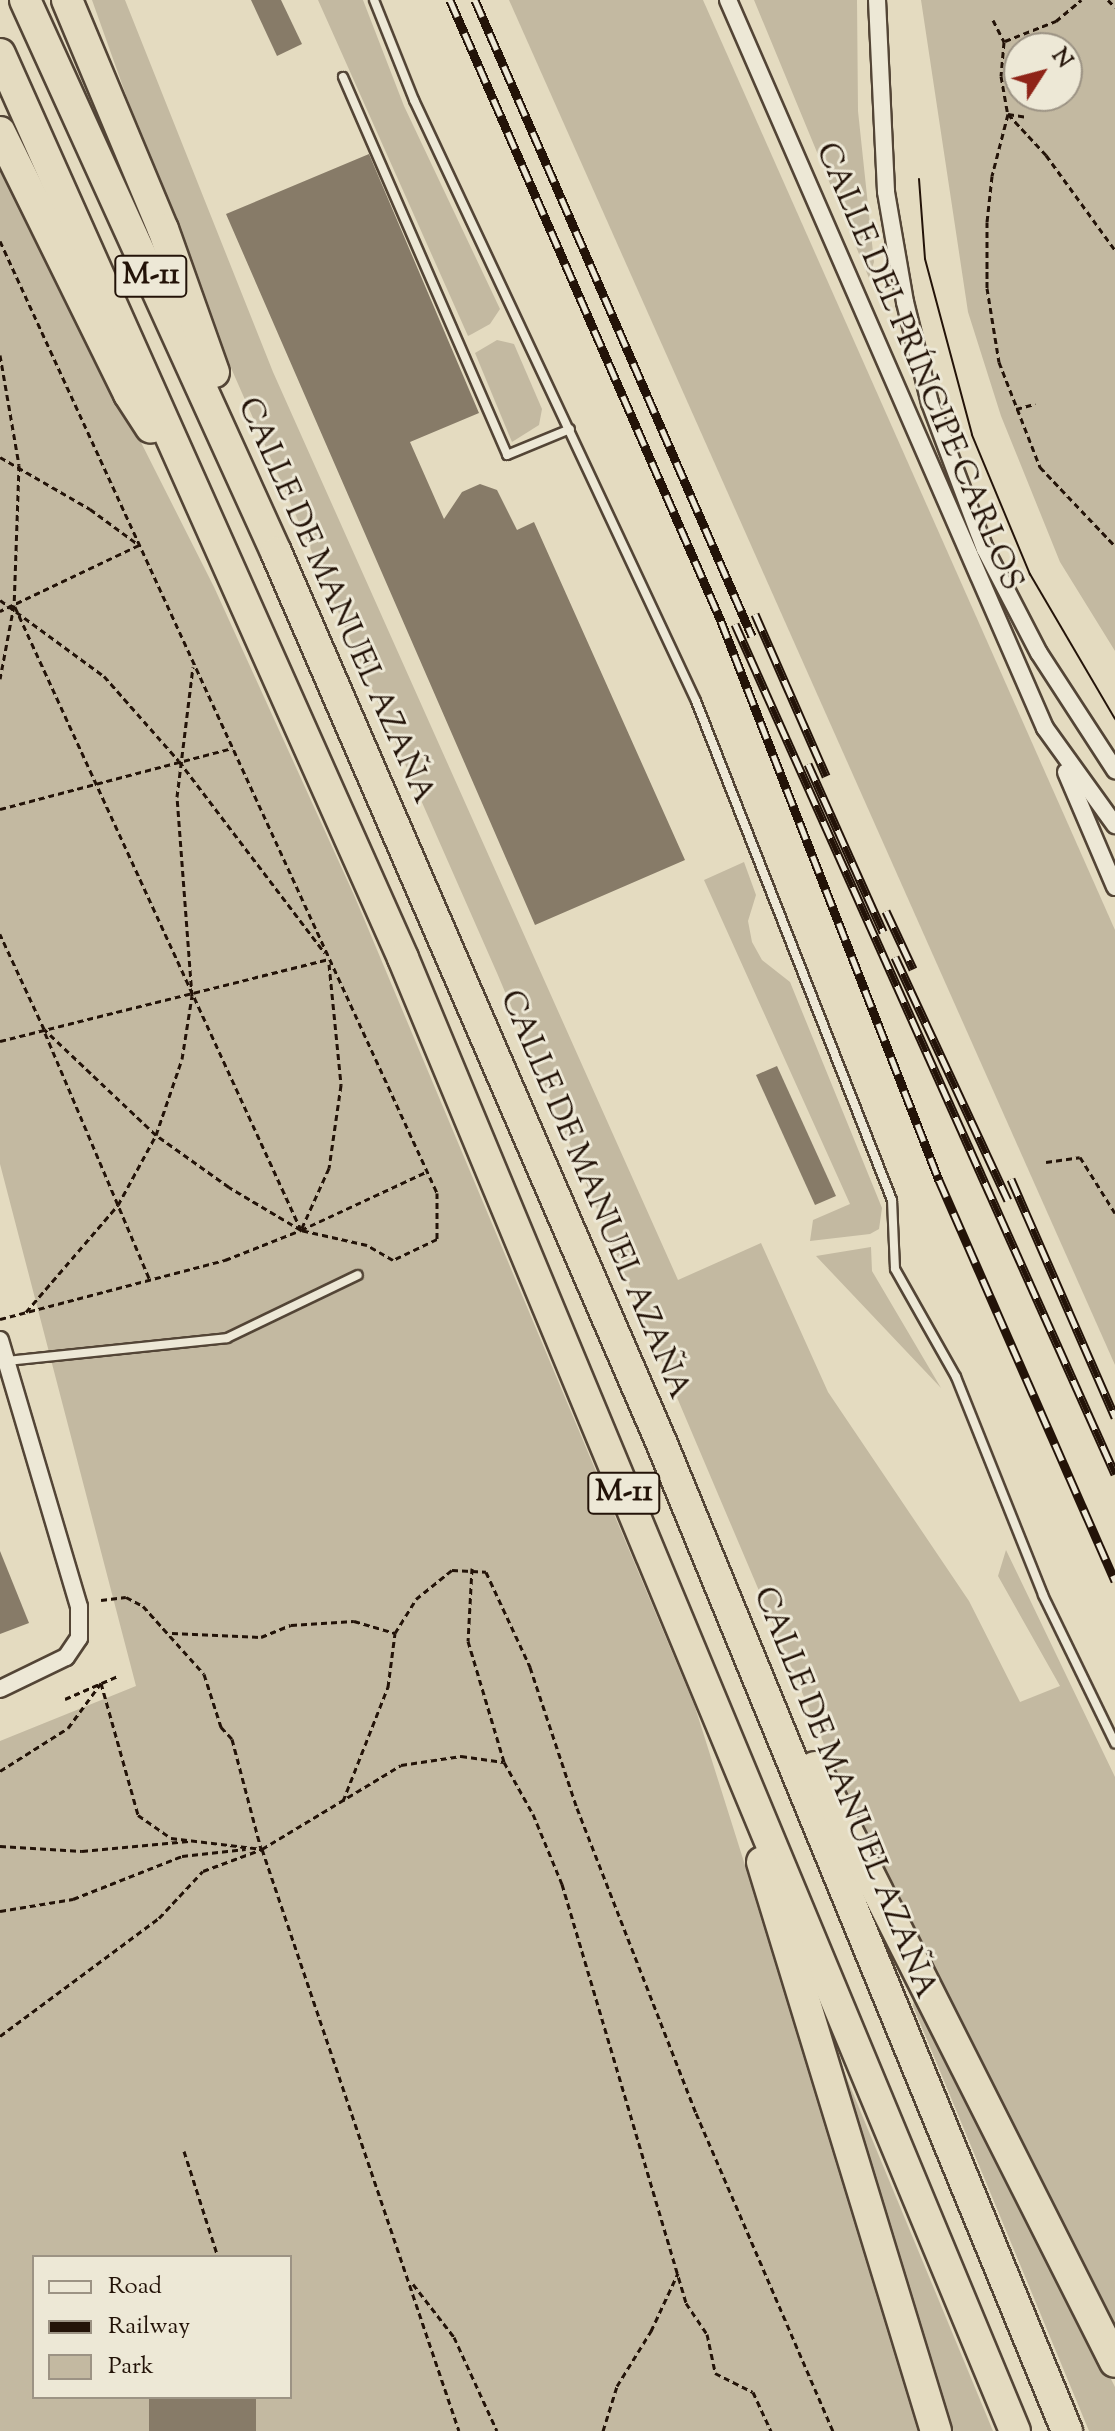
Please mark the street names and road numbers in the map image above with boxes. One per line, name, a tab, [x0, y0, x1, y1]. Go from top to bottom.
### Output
street label: CALLE DEL PRÍNCIPE CARLOS	[806, 137, 1030, 597]
road number: M-11	[113, 250, 189, 302]
street label: CALLE DE MANUEL AZAÑA	[228, 392, 442, 810]
street label: CALLE DE MANUEL AZAÑA	[490, 985, 698, 1405]
road number: M-11	[586, 1467, 662, 1519]
street label: CALLE DE MANUEL AZAÑA	[744, 1582, 944, 2004]

